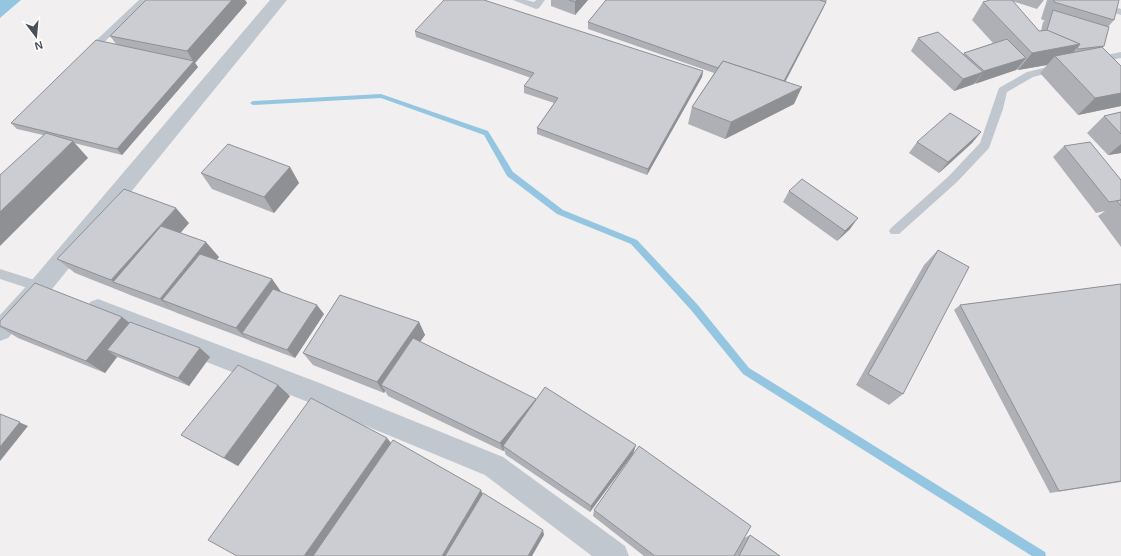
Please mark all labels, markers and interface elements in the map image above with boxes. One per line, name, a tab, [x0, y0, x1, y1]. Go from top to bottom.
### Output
north arrow	[16, 16, 56, 56]
text: N	[33, 39, 44, 52]

